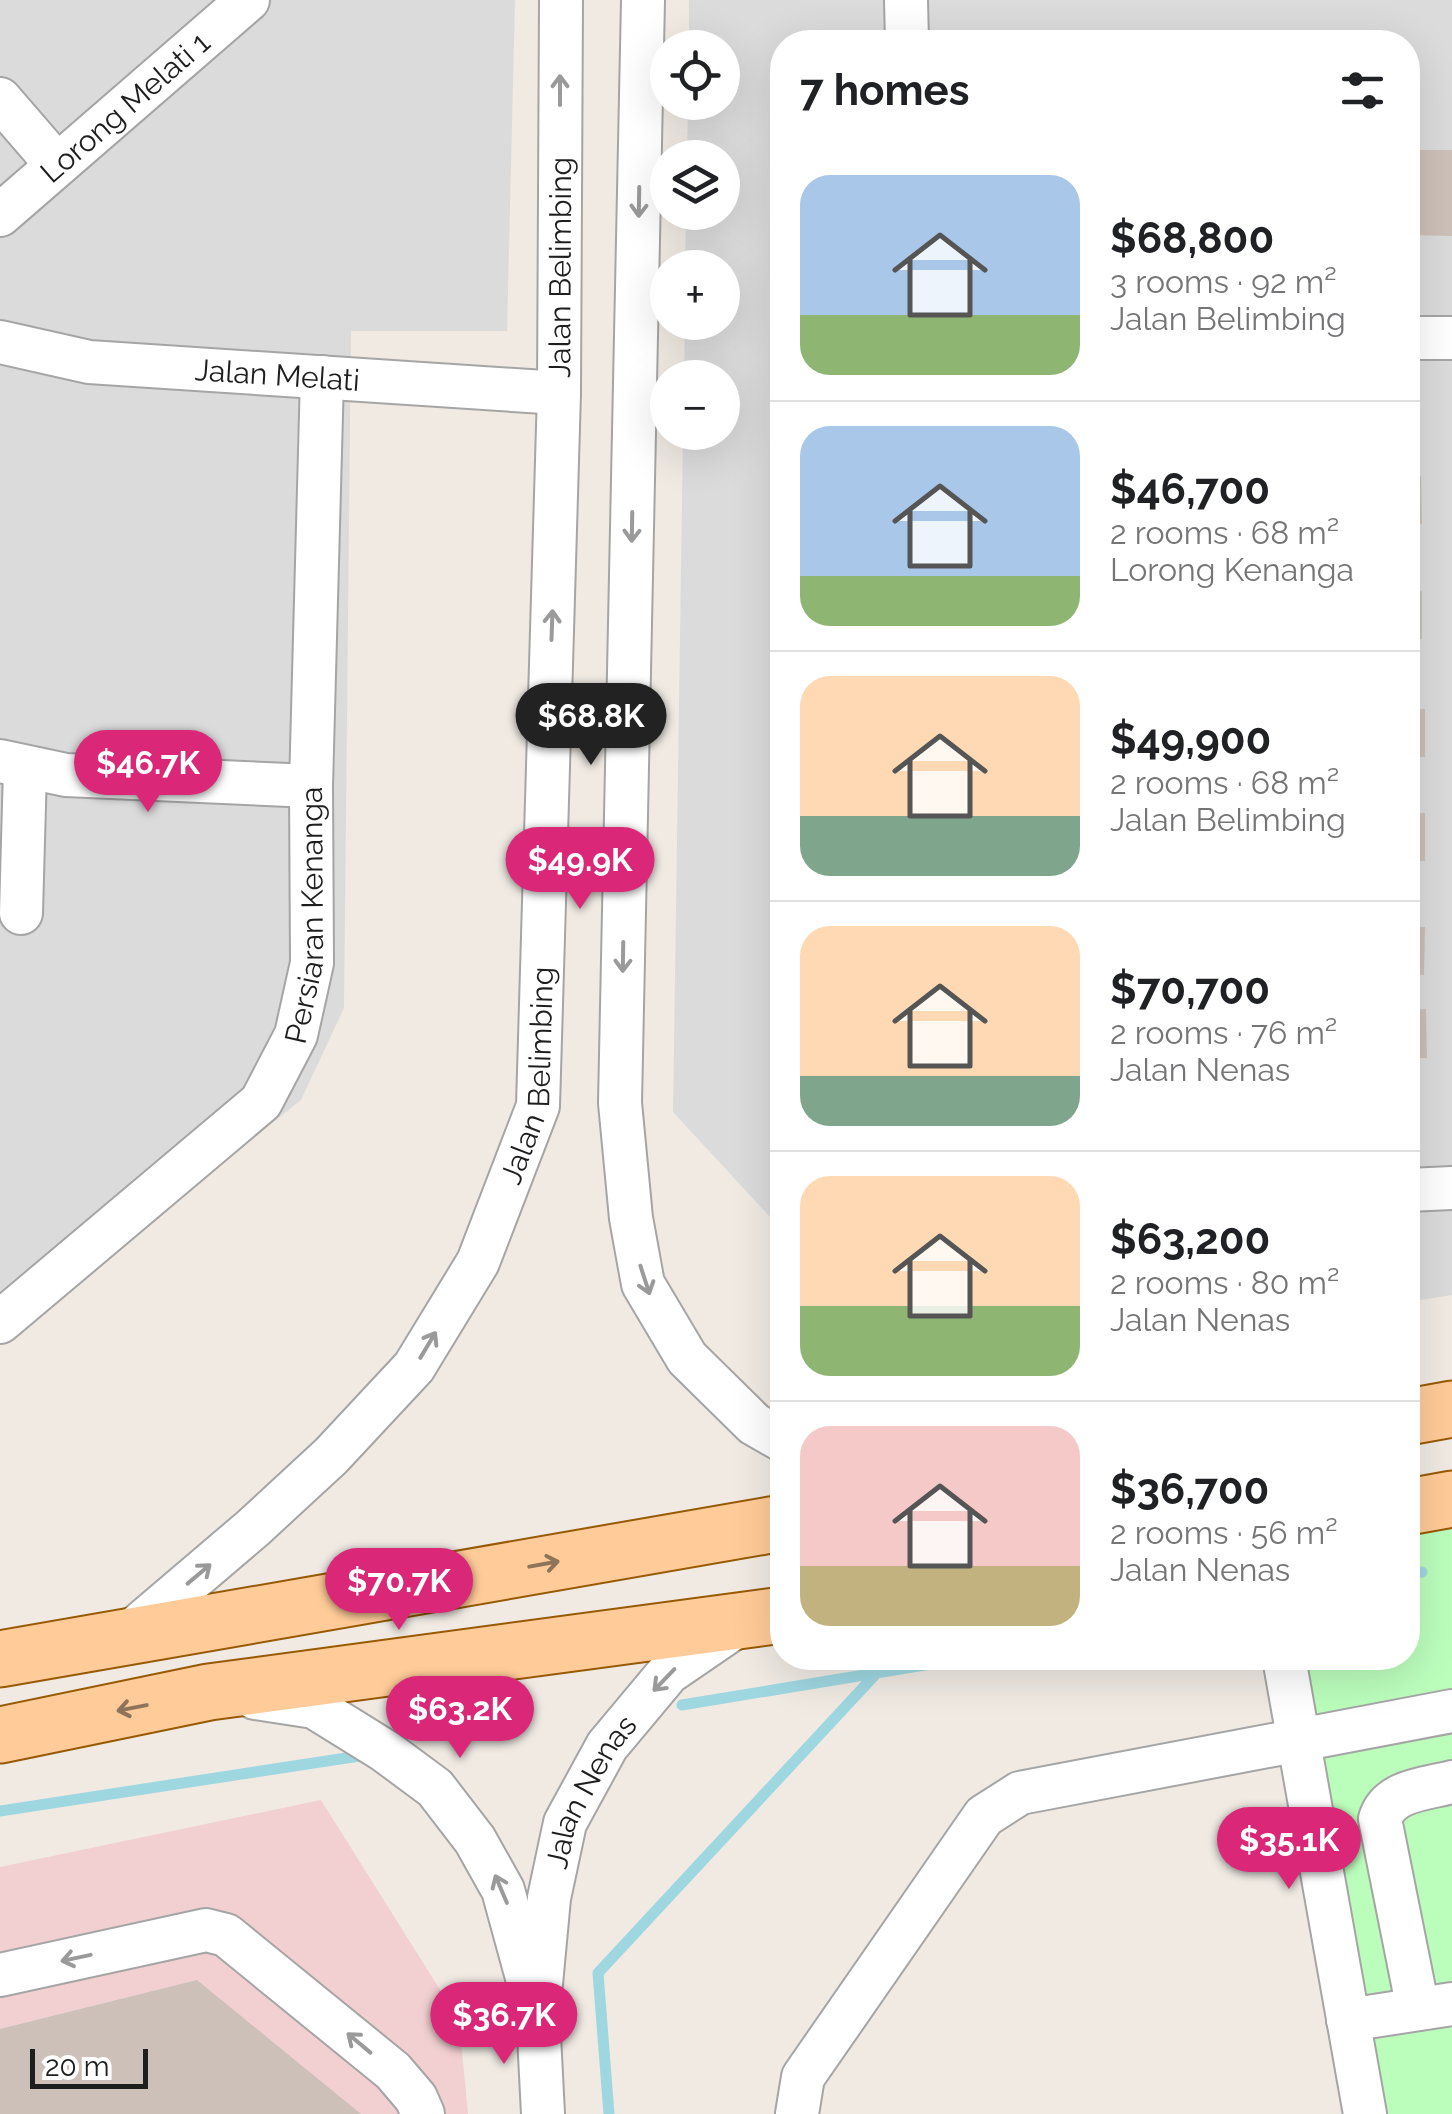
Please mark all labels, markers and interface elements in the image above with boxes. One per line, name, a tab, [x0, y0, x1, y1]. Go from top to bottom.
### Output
street label: Lorong Melati 1	[33, 24, 216, 190]
map controls	[650, 30, 740, 450]
button: locate	[650, 30, 740, 120]
icon: filters	[1335, 63, 1390, 118]
text: 7 homes	[800, 66, 969, 115]
one-way arrow	[551, 74, 570, 106]
button: layers	[650, 140, 740, 230]
street label: Jalan Belimbing	[542, 157, 578, 378]
one-way arrow	[629, 186, 648, 218]
text: $68,800	[1110, 214, 1274, 263]
icon: home	[880, 215, 1000, 335]
button: +	[650, 250, 740, 340]
text: 3 rooms · 92 m²	[1110, 263, 1337, 300]
text: Jalan Belimbing	[1110, 300, 1346, 337]
street label: Jalan Melati	[194, 352, 361, 397]
button: −	[650, 360, 740, 450]
text: $46,700	[1110, 465, 1270, 514]
icon: home	[880, 466, 1000, 586]
one-way arrow	[622, 511, 641, 543]
text: 2 rooms · 68 m²	[1110, 514, 1339, 551]
text: Lorong Kenanga	[1110, 551, 1354, 588]
one-way arrow	[543, 609, 562, 641]
pin: $68.8K	[510, 683, 672, 768]
text: $68.8K	[538, 697, 644, 734]
text: $49,900	[1110, 715, 1271, 764]
icon: home	[880, 716, 1000, 836]
pin: $46.7K	[67, 730, 229, 815]
text: $46.7K	[96, 744, 200, 781]
text: 2 rooms · 68 m²	[1110, 764, 1339, 801]
street label: Persiaran Kenanga	[277, 787, 330, 1047]
text: Jalan Belimbing	[1110, 801, 1346, 838]
pin: $49.9K	[499, 827, 661, 912]
text: $49.9K	[528, 841, 632, 878]
one-way arrow	[613, 941, 632, 973]
text: $70,700	[1110, 965, 1270, 1014]
street label: Jalan Belimbing	[492, 966, 560, 1189]
icon: home	[880, 966, 1000, 1086]
text: 2 rooms · 76 m²	[1110, 1014, 1337, 1051]
text: Jalan Nenas	[1110, 1051, 1290, 1088]
text: $63,200	[1110, 1215, 1270, 1264]
icon: home	[880, 1216, 1000, 1336]
one-way arrow	[637, 1263, 655, 1295]
text: 2 rooms · 80 m²	[1110, 1264, 1339, 1301]
text: Jalan Nenas	[1110, 1301, 1290, 1338]
one-way arrow	[418, 1331, 438, 1359]
text: $36,700	[1110, 1465, 1269, 1514]
icon: home	[880, 1466, 1000, 1586]
text: 2 rooms · 56 m²	[1110, 1514, 1338, 1551]
pin: $70.7K	[318, 1548, 480, 1633]
text: Jalan Nenas	[1110, 1551, 1290, 1588]
one-way arrow	[528, 1554, 560, 1573]
text: $70.7K	[347, 1562, 451, 1599]
one-way arrow	[186, 1563, 211, 1586]
one-way arrow	[652, 1668, 676, 1692]
pin: $63.2K	[379, 1676, 541, 1761]
text: $63.2K	[408, 1690, 512, 1727]
one-way arrow	[117, 1699, 149, 1718]
street label: Jalan Nenas	[538, 1708, 643, 1872]
pin: $35.1K	[1208, 1807, 1370, 1892]
text: $35.1K	[1239, 1821, 1339, 1858]
one-way arrow	[491, 1874, 509, 1905]
one-way arrow	[61, 1950, 93, 1969]
pin: $36.7K	[423, 1982, 585, 2067]
text: $36.7K	[452, 1996, 556, 2033]
one-way arrow	[346, 2032, 372, 2054]
scale bar	[30, 2044, 148, 2088]
text: 20 m	[45, 2050, 110, 2083]

